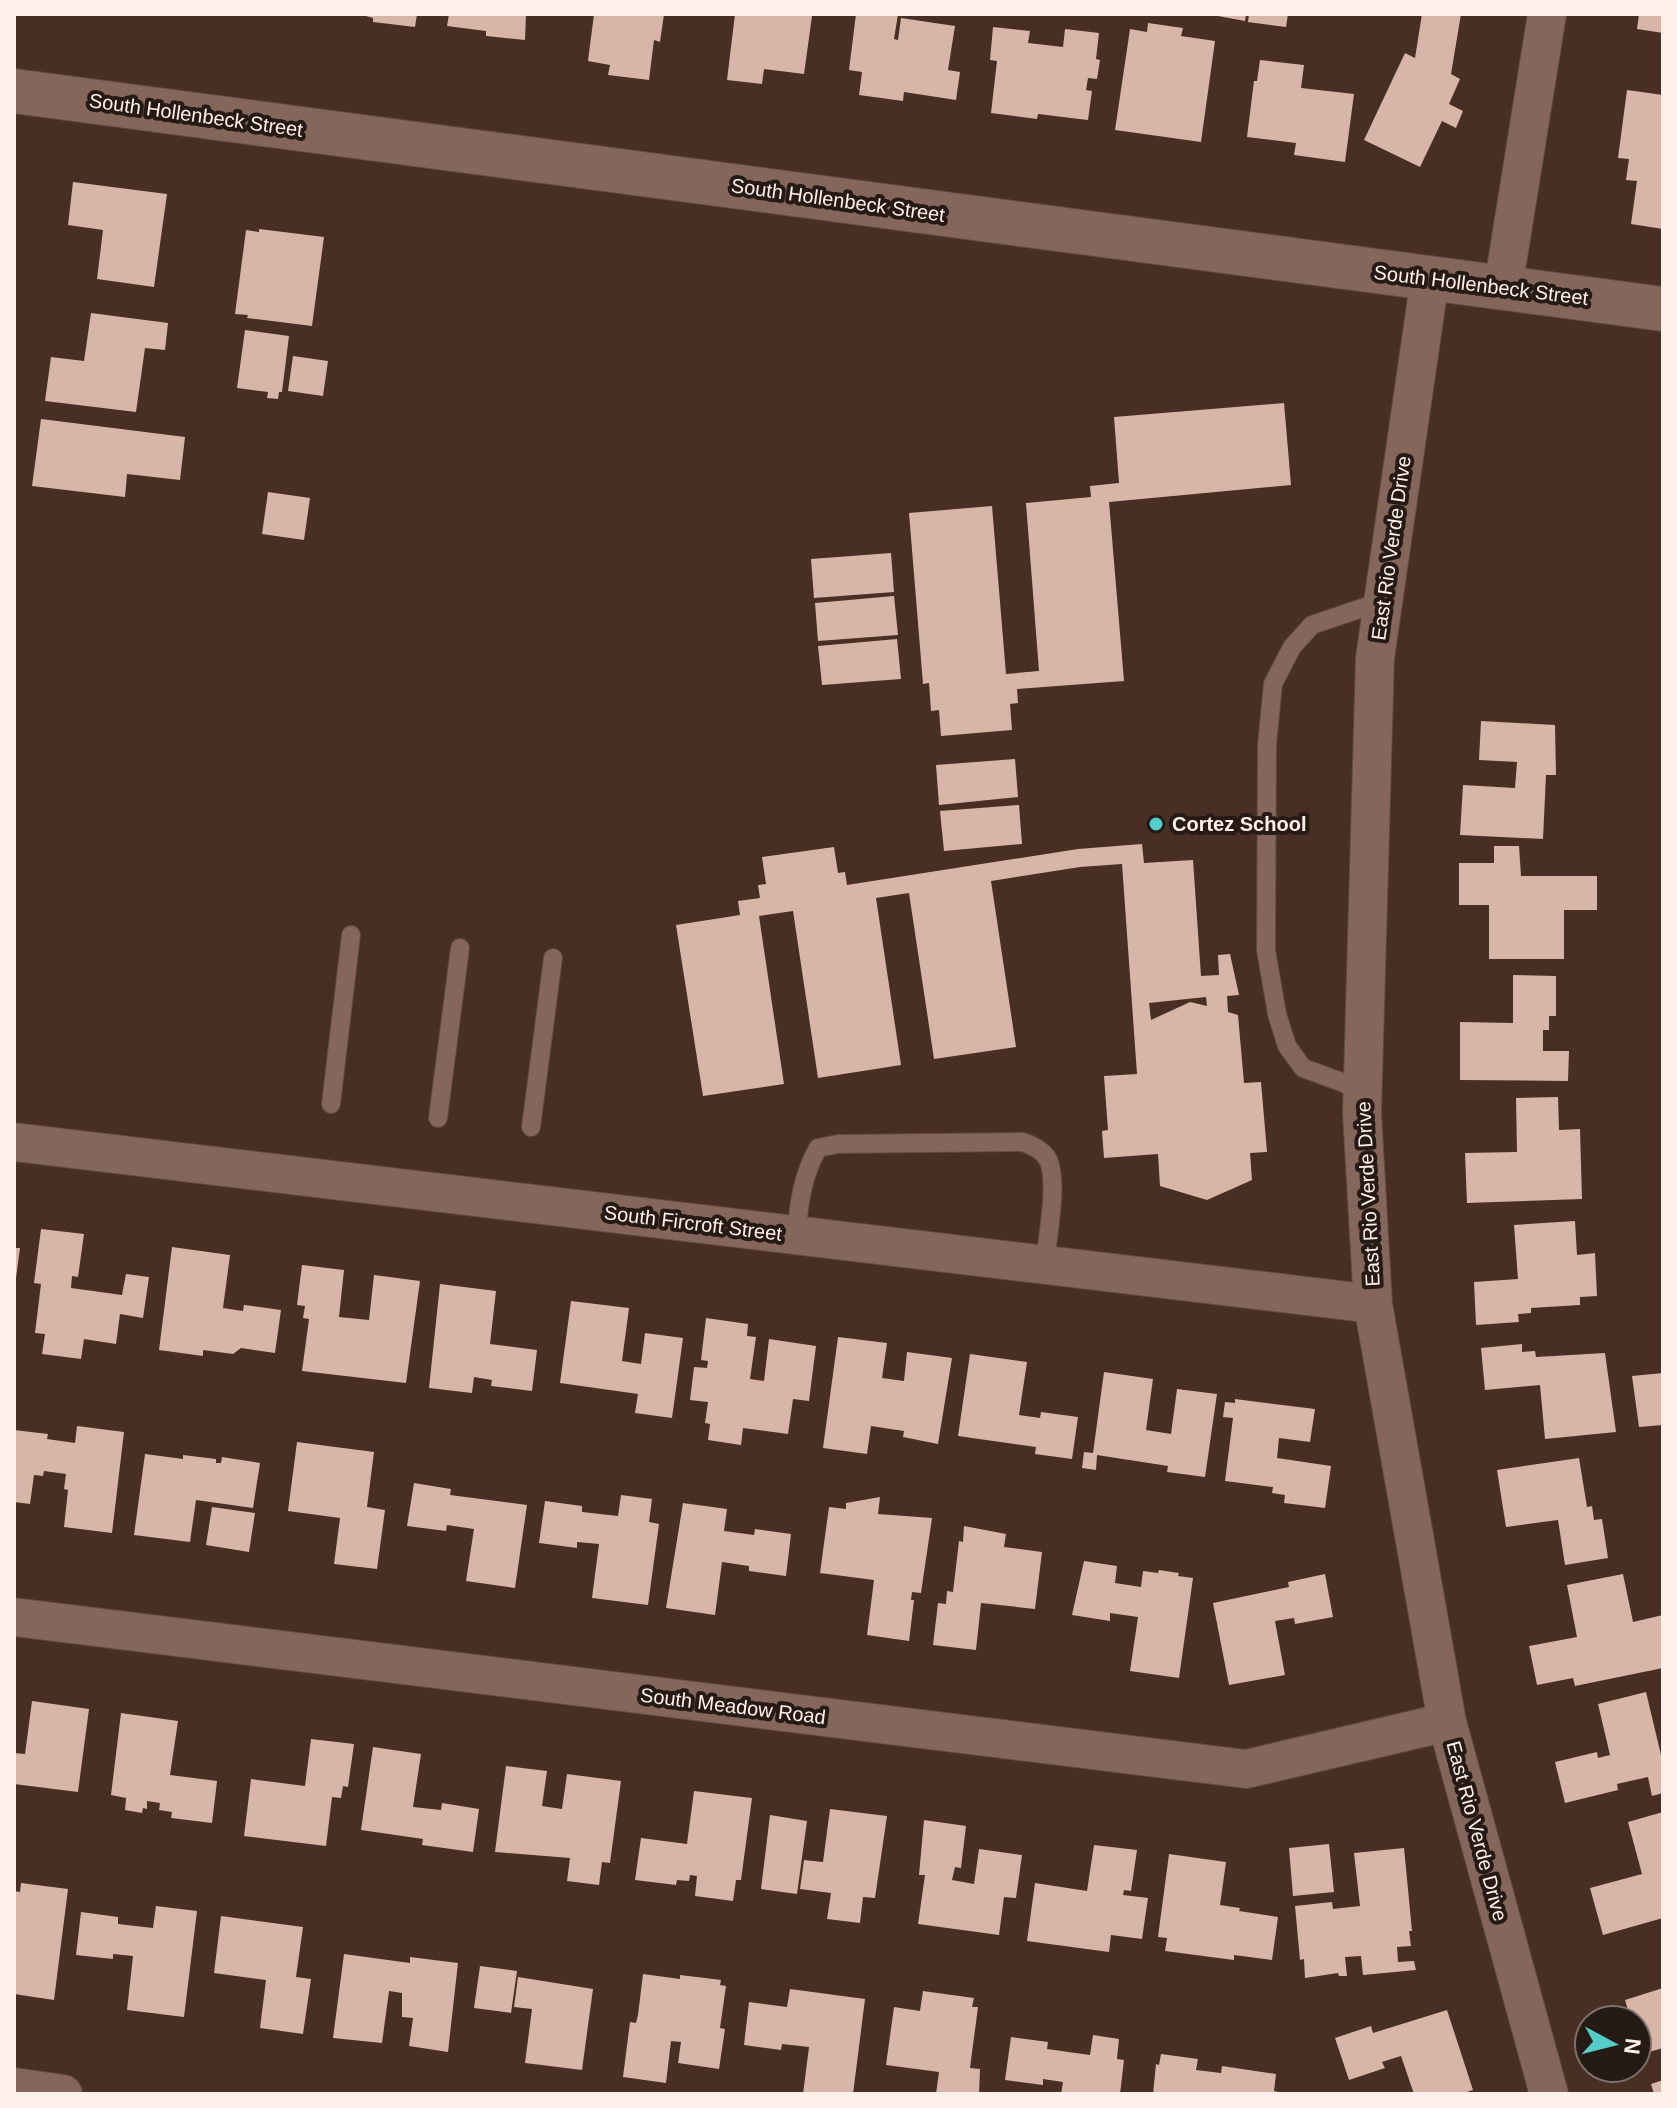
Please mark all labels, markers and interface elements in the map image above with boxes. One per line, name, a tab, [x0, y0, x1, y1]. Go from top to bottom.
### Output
street label: South Hollenbeck Street	[88, 89, 305, 141]
street label: South Hollenbeck Street	[730, 174, 947, 226]
street label: South Hollenbeck Street	[1373, 261, 1590, 309]
street label: East Rio Verde Drive	[1367, 455, 1415, 641]
place label: Cortez School	[1172, 813, 1306, 835]
marker: Cortez School	[1147, 815, 1165, 833]
street label: East Rio Verde Drive	[1352, 1101, 1384, 1287]
street label: South Fircroft Street	[603, 1201, 784, 1245]
street label: South Meadow Road	[639, 1684, 827, 1728]
street label: East Rio Verde Drive	[1442, 1738, 1512, 1924]
north arrow	[1573, 2004, 1653, 2084]
text: N	[1619, 2037, 1646, 2056]

